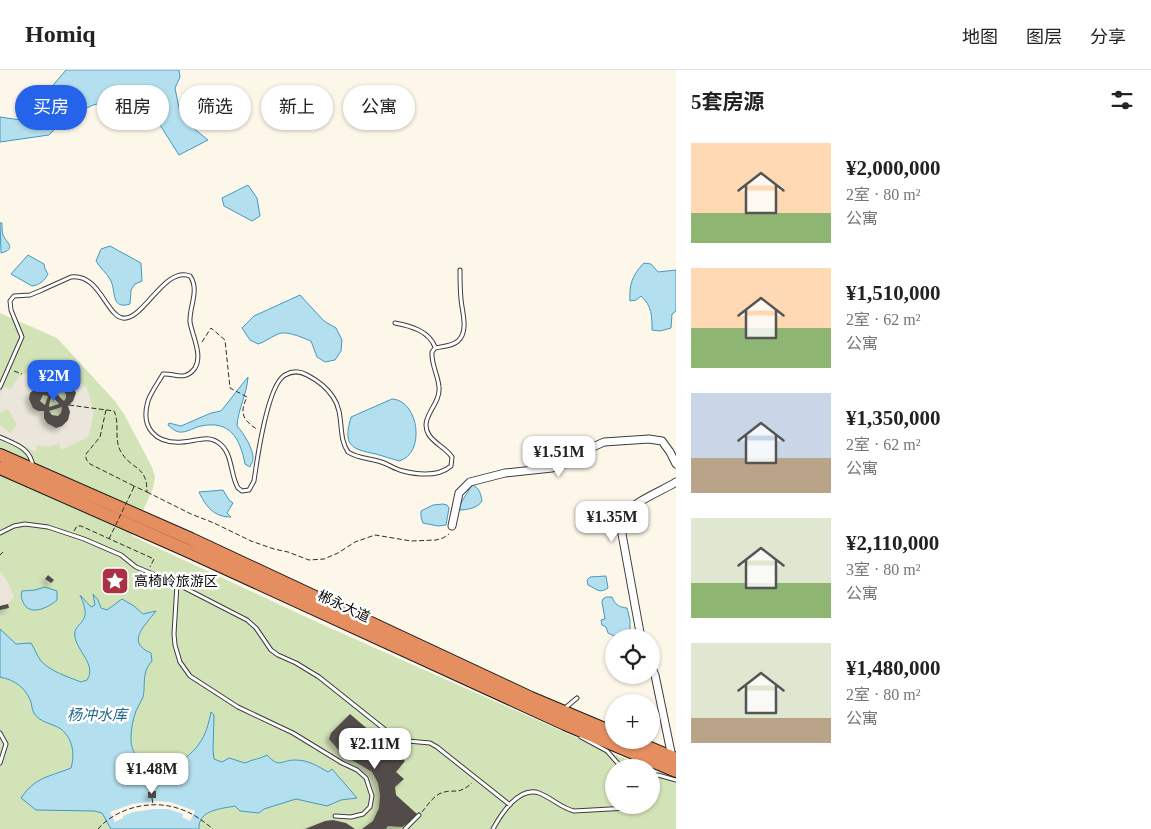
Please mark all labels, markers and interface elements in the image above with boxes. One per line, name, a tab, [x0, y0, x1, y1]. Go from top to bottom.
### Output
text: Homiq	[25, 21, 96, 47]
text: 地图	[962, 27, 998, 47]
text: 图层	[1026, 27, 1062, 47]
text: 分享	[1090, 27, 1126, 47]
chip: 买房	[15, 85, 87, 130]
chip: 租房	[97, 85, 169, 130]
chip: 筛选	[179, 85, 251, 130]
chip: 新上	[261, 85, 333, 130]
chip: 公寓	[343, 85, 415, 130]
icon: filters	[1108, 86, 1136, 114]
text: 5套房源	[691, 90, 765, 114]
text: ¥2,000,000	[846, 156, 941, 180]
icon: home	[731, 163, 791, 223]
text: 2室 · 80 m²	[846, 186, 921, 203]
text: 公寓	[846, 210, 878, 227]
text: ¥1,510,000	[846, 281, 941, 305]
icon: home	[731, 288, 791, 348]
text: 2室 · 62 m²	[846, 311, 921, 328]
text: 公寓	[846, 335, 878, 352]
pin: ¥2M	[30, 360, 78, 402]
text: ¥2M	[38, 367, 70, 384]
text: ¥1,350,000	[846, 406, 941, 430]
icon: home	[731, 413, 791, 473]
pin: ¥1.51M	[518, 436, 600, 478]
text: 2室 · 62 m²	[846, 436, 921, 453]
text: ¥1.51M	[533, 443, 585, 460]
text: 公寓	[846, 460, 878, 477]
pin: ¥1.35M	[571, 500, 653, 543]
text: ¥1.35M	[586, 508, 638, 525]
text: ¥2,110,000	[846, 531, 939, 555]
icon: home	[731, 538, 791, 598]
text: 3室 · 80 m²	[846, 561, 921, 578]
place icon: 高椅岭旅游区	[100, 566, 130, 596]
place label: 高椅岭旅游区	[134, 573, 218, 589]
text: 公寓	[846, 585, 878, 602]
street label: 郴永大道	[315, 588, 372, 625]
map controls	[605, 629, 660, 814]
button: locate	[605, 629, 660, 684]
text: ¥1,480,000	[846, 656, 941, 680]
icon: home	[731, 663, 791, 723]
text: 2室 · 80 m²	[846, 686, 921, 703]
button: +	[605, 694, 660, 749]
water label: 杨冲水库	[67, 707, 130, 723]
text: 公寓	[846, 710, 878, 727]
pin: ¥2.11M	[334, 728, 416, 770]
text: ¥2.11M	[350, 735, 400, 752]
pin: ¥1.48M	[111, 752, 193, 795]
button: −	[605, 759, 660, 814]
text: ¥1.48M	[126, 760, 178, 777]

